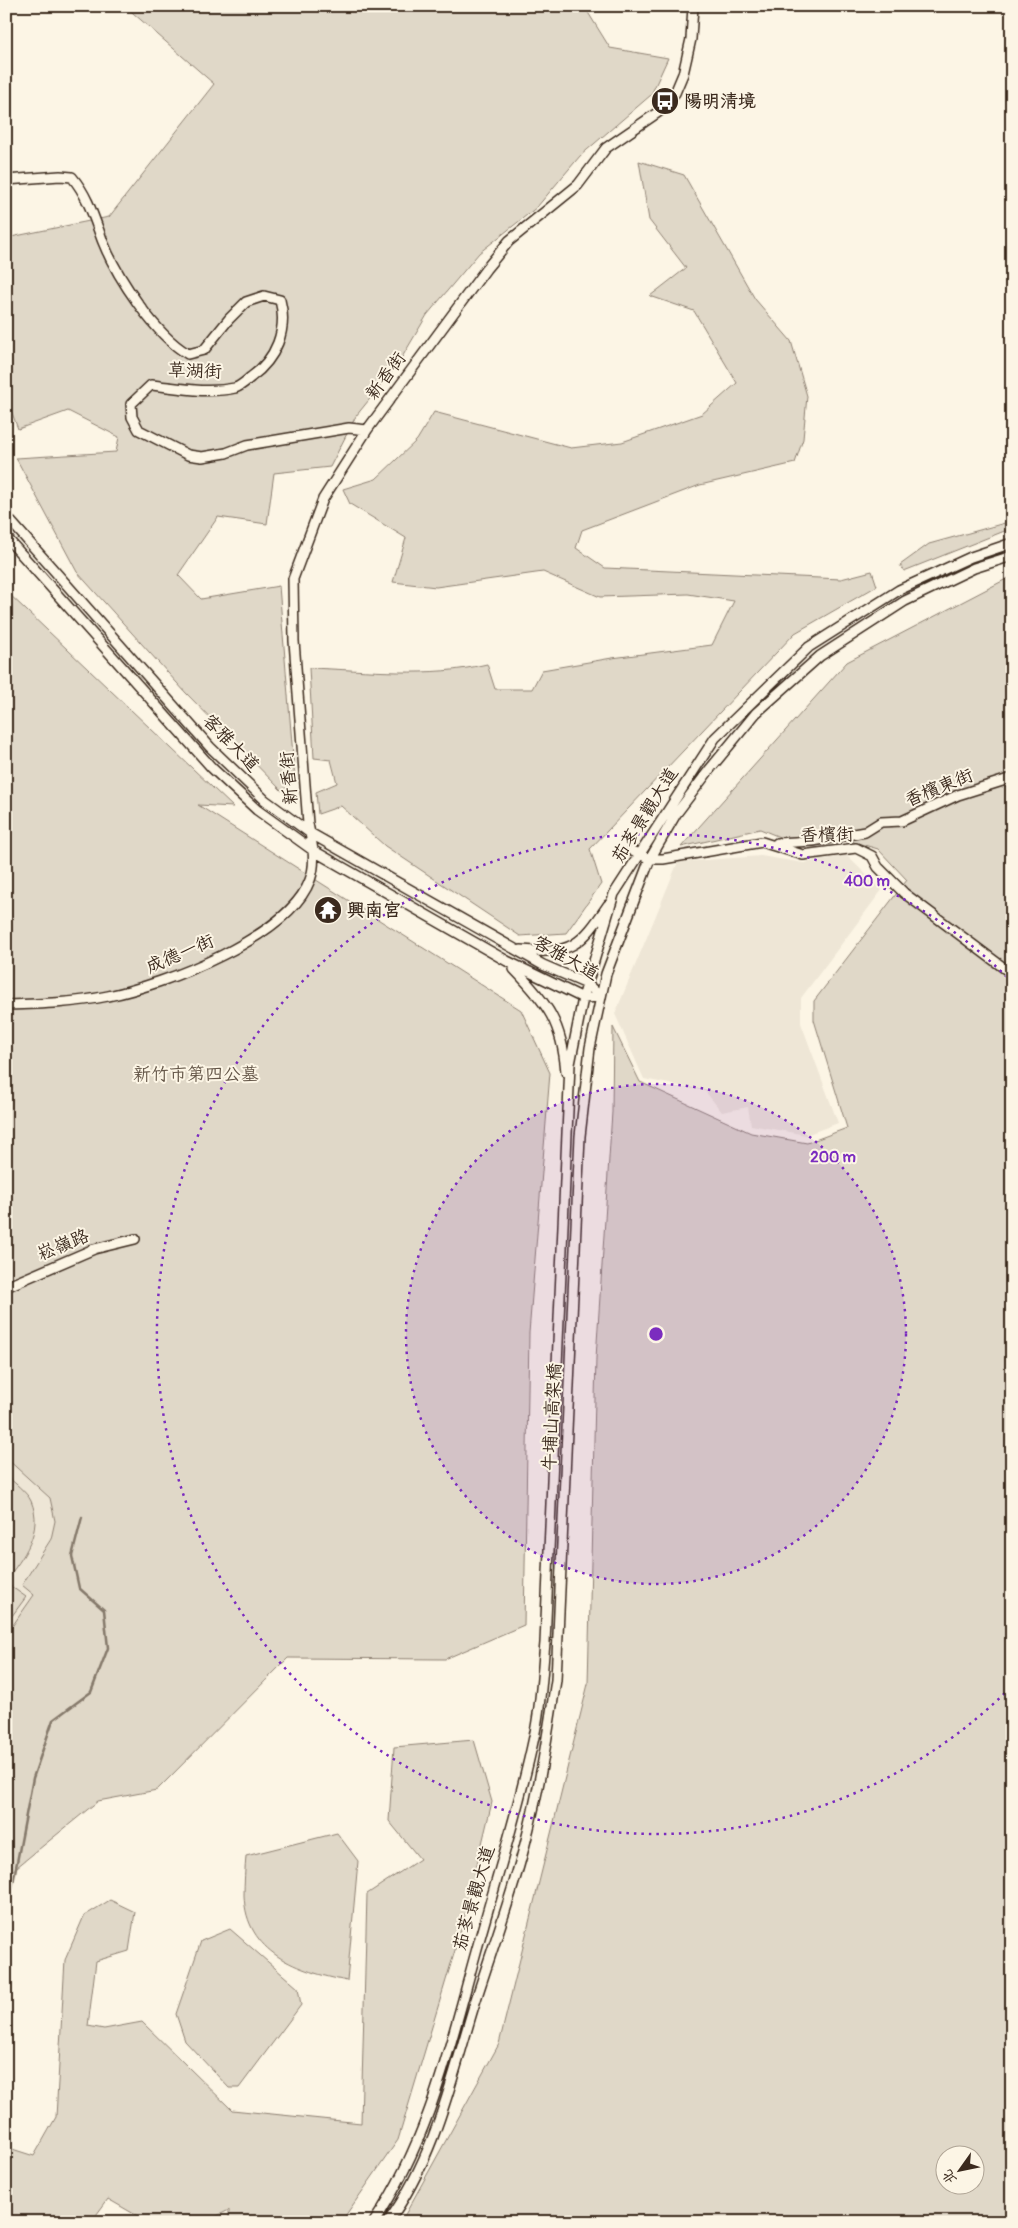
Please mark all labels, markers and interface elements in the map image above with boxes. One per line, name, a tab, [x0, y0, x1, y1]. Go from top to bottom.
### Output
bus stop icon: 陽明清境	[650, 86, 680, 116]
place label: 陽明清境	[684, 90, 756, 113]
street label: 新香街	[361, 347, 411, 405]
street label: 草湖街	[168, 359, 222, 383]
street label: 客雅大道	[198, 709, 264, 777]
street label: 新香街	[275, 750, 303, 806]
street label: 茄苳景觀大道	[607, 763, 683, 867]
street label: 香檳東街	[901, 764, 977, 812]
street label: 香檳街	[800, 823, 854, 847]
text: 400 m	[844, 872, 890, 891]
temple icon: 興南宮	[313, 895, 343, 925]
place label: 興南宮	[347, 899, 401, 922]
street label: 成德一街	[142, 929, 218, 979]
street label: 客雅大道	[529, 930, 603, 986]
park label: 新竹市第四公墓	[133, 1063, 259, 1086]
text: 200 m	[810, 1148, 856, 1167]
street label: 崧嶺路	[34, 1224, 92, 1266]
centre of rings	[647, 1325, 665, 1343]
street label: 牛埔山高架橋	[538, 1362, 566, 1472]
street label: 茄苳景觀大道	[448, 1843, 500, 1953]
north arrow	[936, 2146, 986, 2196]
text: 北	[939, 2166, 960, 2187]

